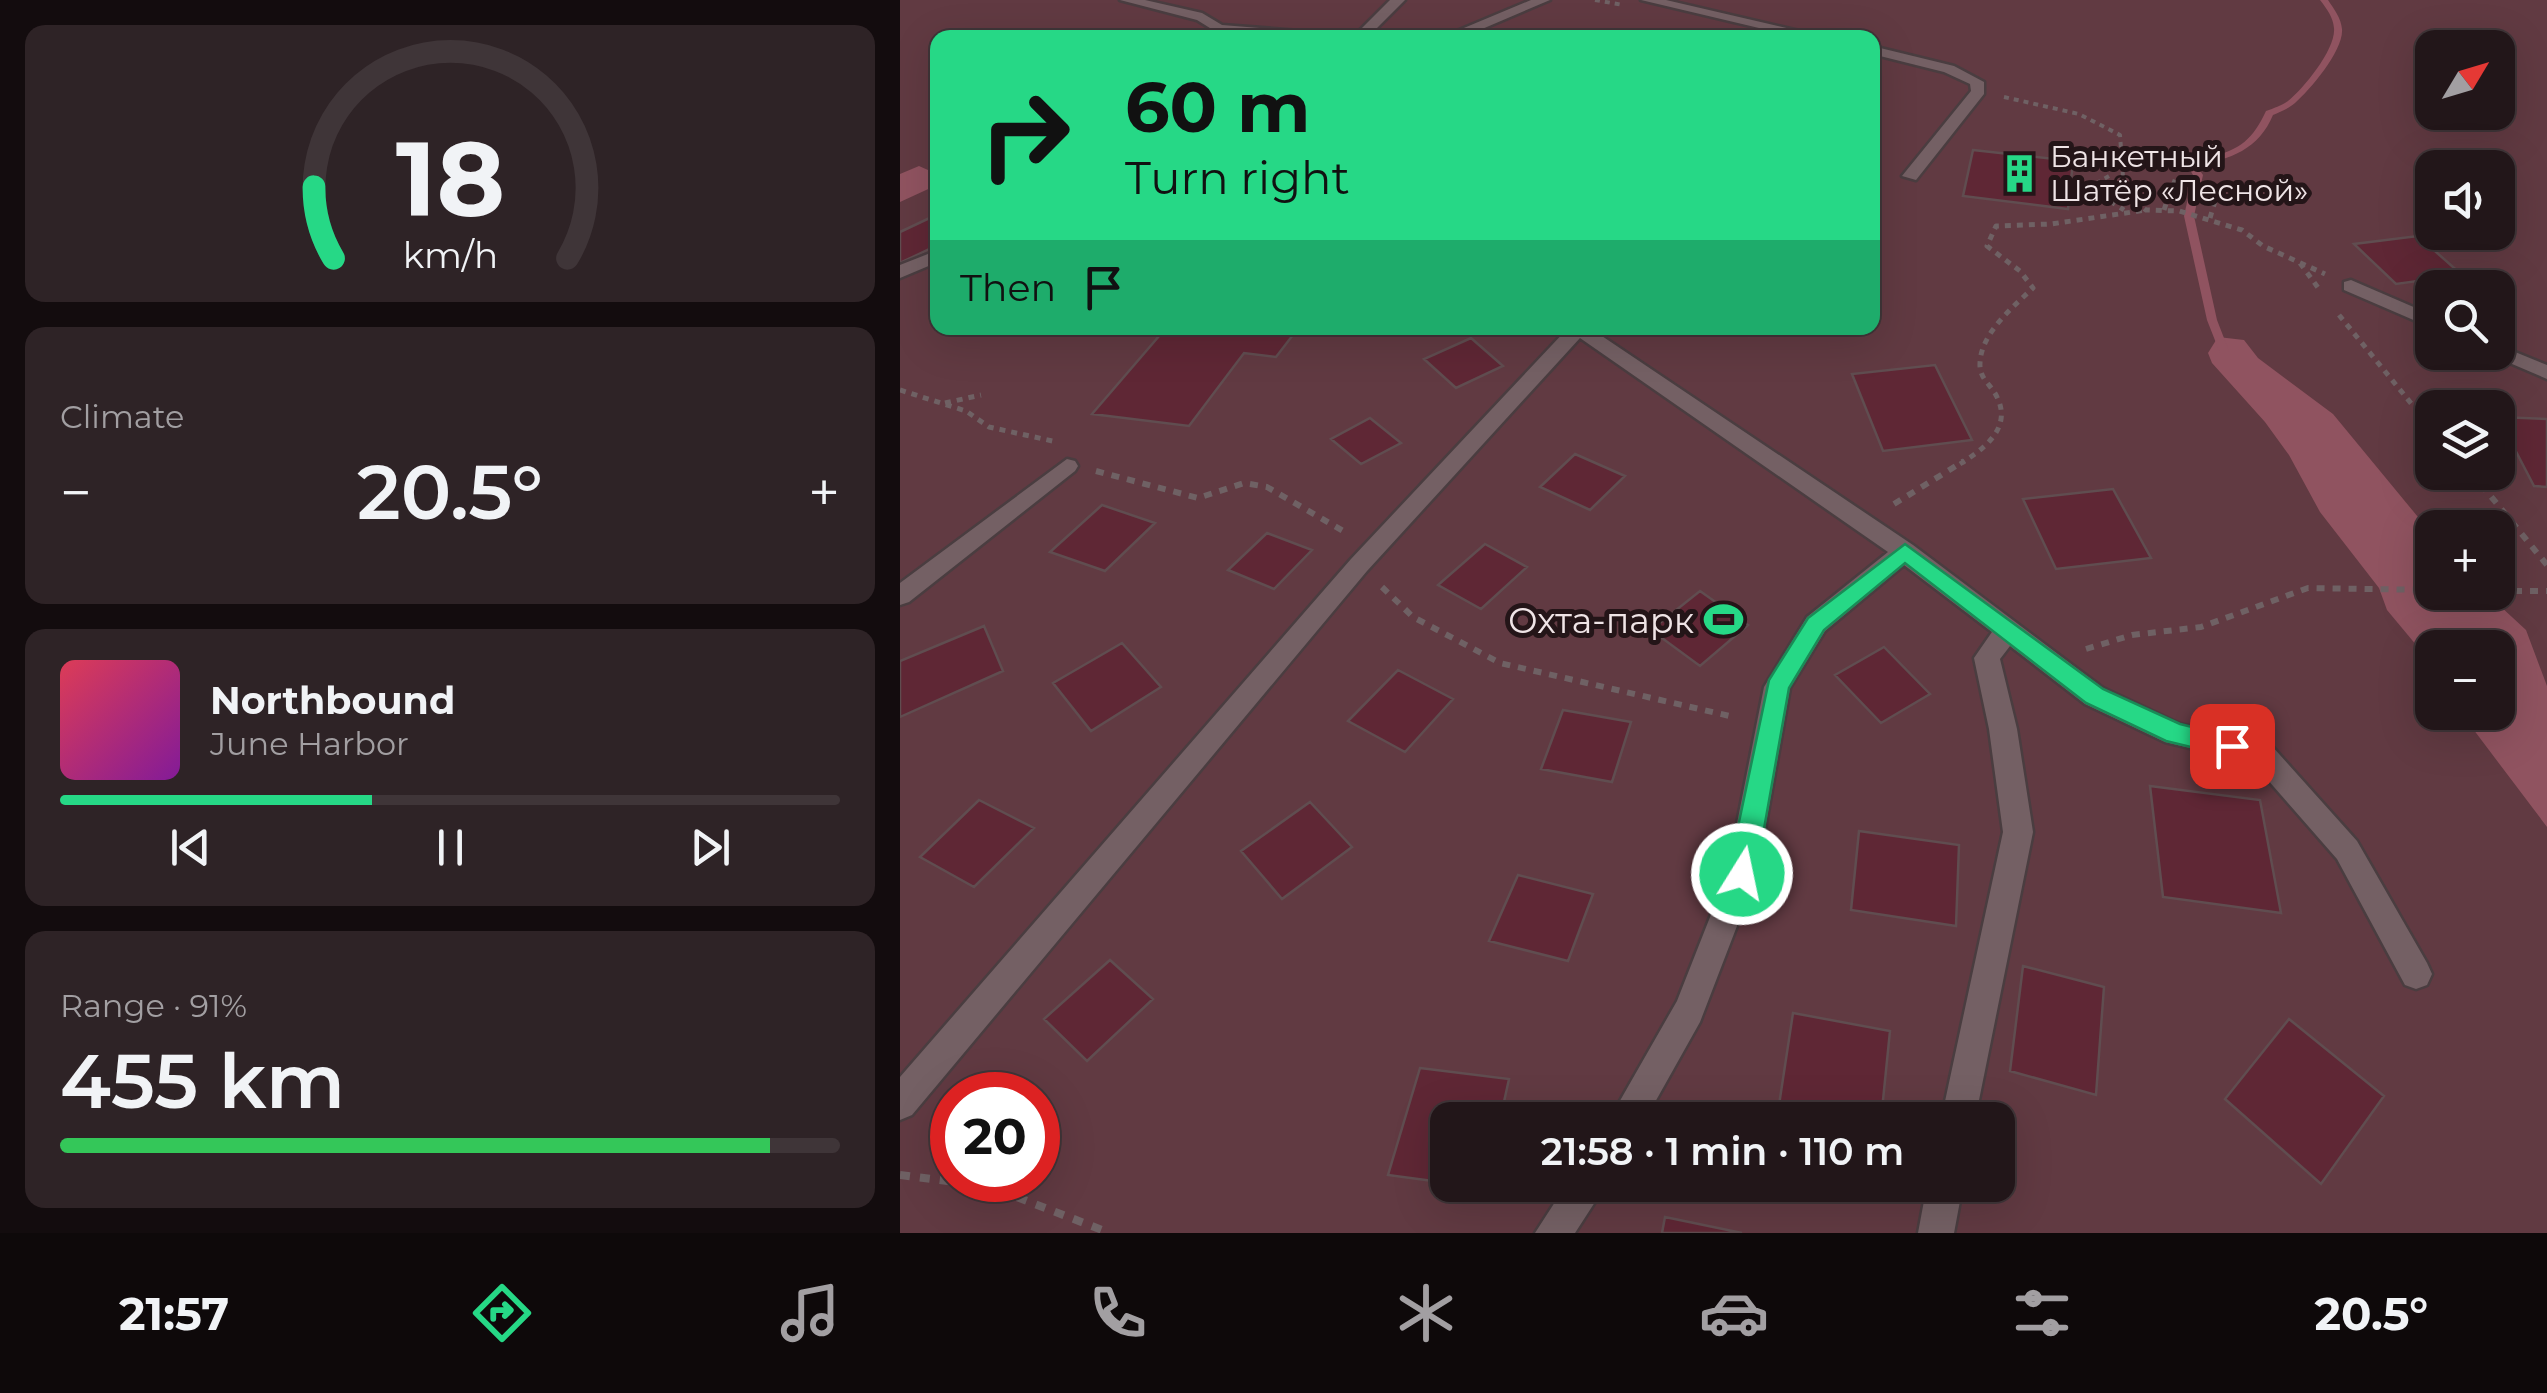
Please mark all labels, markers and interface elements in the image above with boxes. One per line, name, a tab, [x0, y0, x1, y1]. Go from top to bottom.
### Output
north arrow	[2415, 30, 2515, 130]
map controls	[2415, 30, 2515, 730]
text: 60 m	[1125, 64, 1310, 150]
icon: right	[960, 70, 1090, 200]
text: 18	[395, 115, 505, 242]
place label: Банкетный Шатёр «Лесной»	[2050, 138, 2308, 209]
text: Turn right	[1125, 150, 1350, 205]
button: sound	[2415, 150, 2515, 250]
building icon: Банкетный Шатёр «Лесной»	[1999, 152, 2041, 194]
text: km/h	[402, 233, 498, 277]
icon: arrive	[1076, 260, 1131, 315]
text: Then	[960, 264, 1056, 311]
button: search	[2415, 270, 2515, 370]
button: layers	[2415, 390, 2515, 490]
text: Climate	[60, 397, 184, 436]
text: 20.5°	[357, 446, 543, 538]
text: −	[60, 459, 92, 526]
text: +	[808, 459, 840, 526]
button: +	[2415, 510, 2515, 610]
place label: Охта-парк	[1508, 599, 1694, 642]
sports icon: Охта-парк	[1703, 599, 1745, 641]
button: −	[2415, 630, 2515, 730]
text: Northbound	[210, 677, 455, 724]
pin	[2190, 704, 2275, 789]
icon: arrive	[2205, 719, 2260, 774]
text: June Harbor	[210, 724, 409, 763]
icon: previous	[163, 820, 218, 875]
icon: pause	[423, 820, 478, 875]
icon: next	[683, 820, 738, 875]
position arrow	[1690, 822, 1794, 926]
text: Range · 91%	[60, 986, 247, 1025]
text: 455 km	[60, 1035, 345, 1127]
speed limit sign: 20	[930, 1072, 1060, 1202]
text: 21:58 · 1 min · 110 m	[1541, 1128, 1904, 1175]
icon: directions	[467, 1278, 537, 1348]
icon: music	[775, 1278, 845, 1348]
icon: phone	[1083, 1278, 1153, 1348]
icon: climate	[1391, 1278, 1461, 1348]
icon: car	[1699, 1278, 1769, 1348]
icon: filters	[2007, 1278, 2077, 1348]
text: 21:57	[119, 1286, 229, 1341]
text: 20.5°	[2314, 1286, 2428, 1341]

